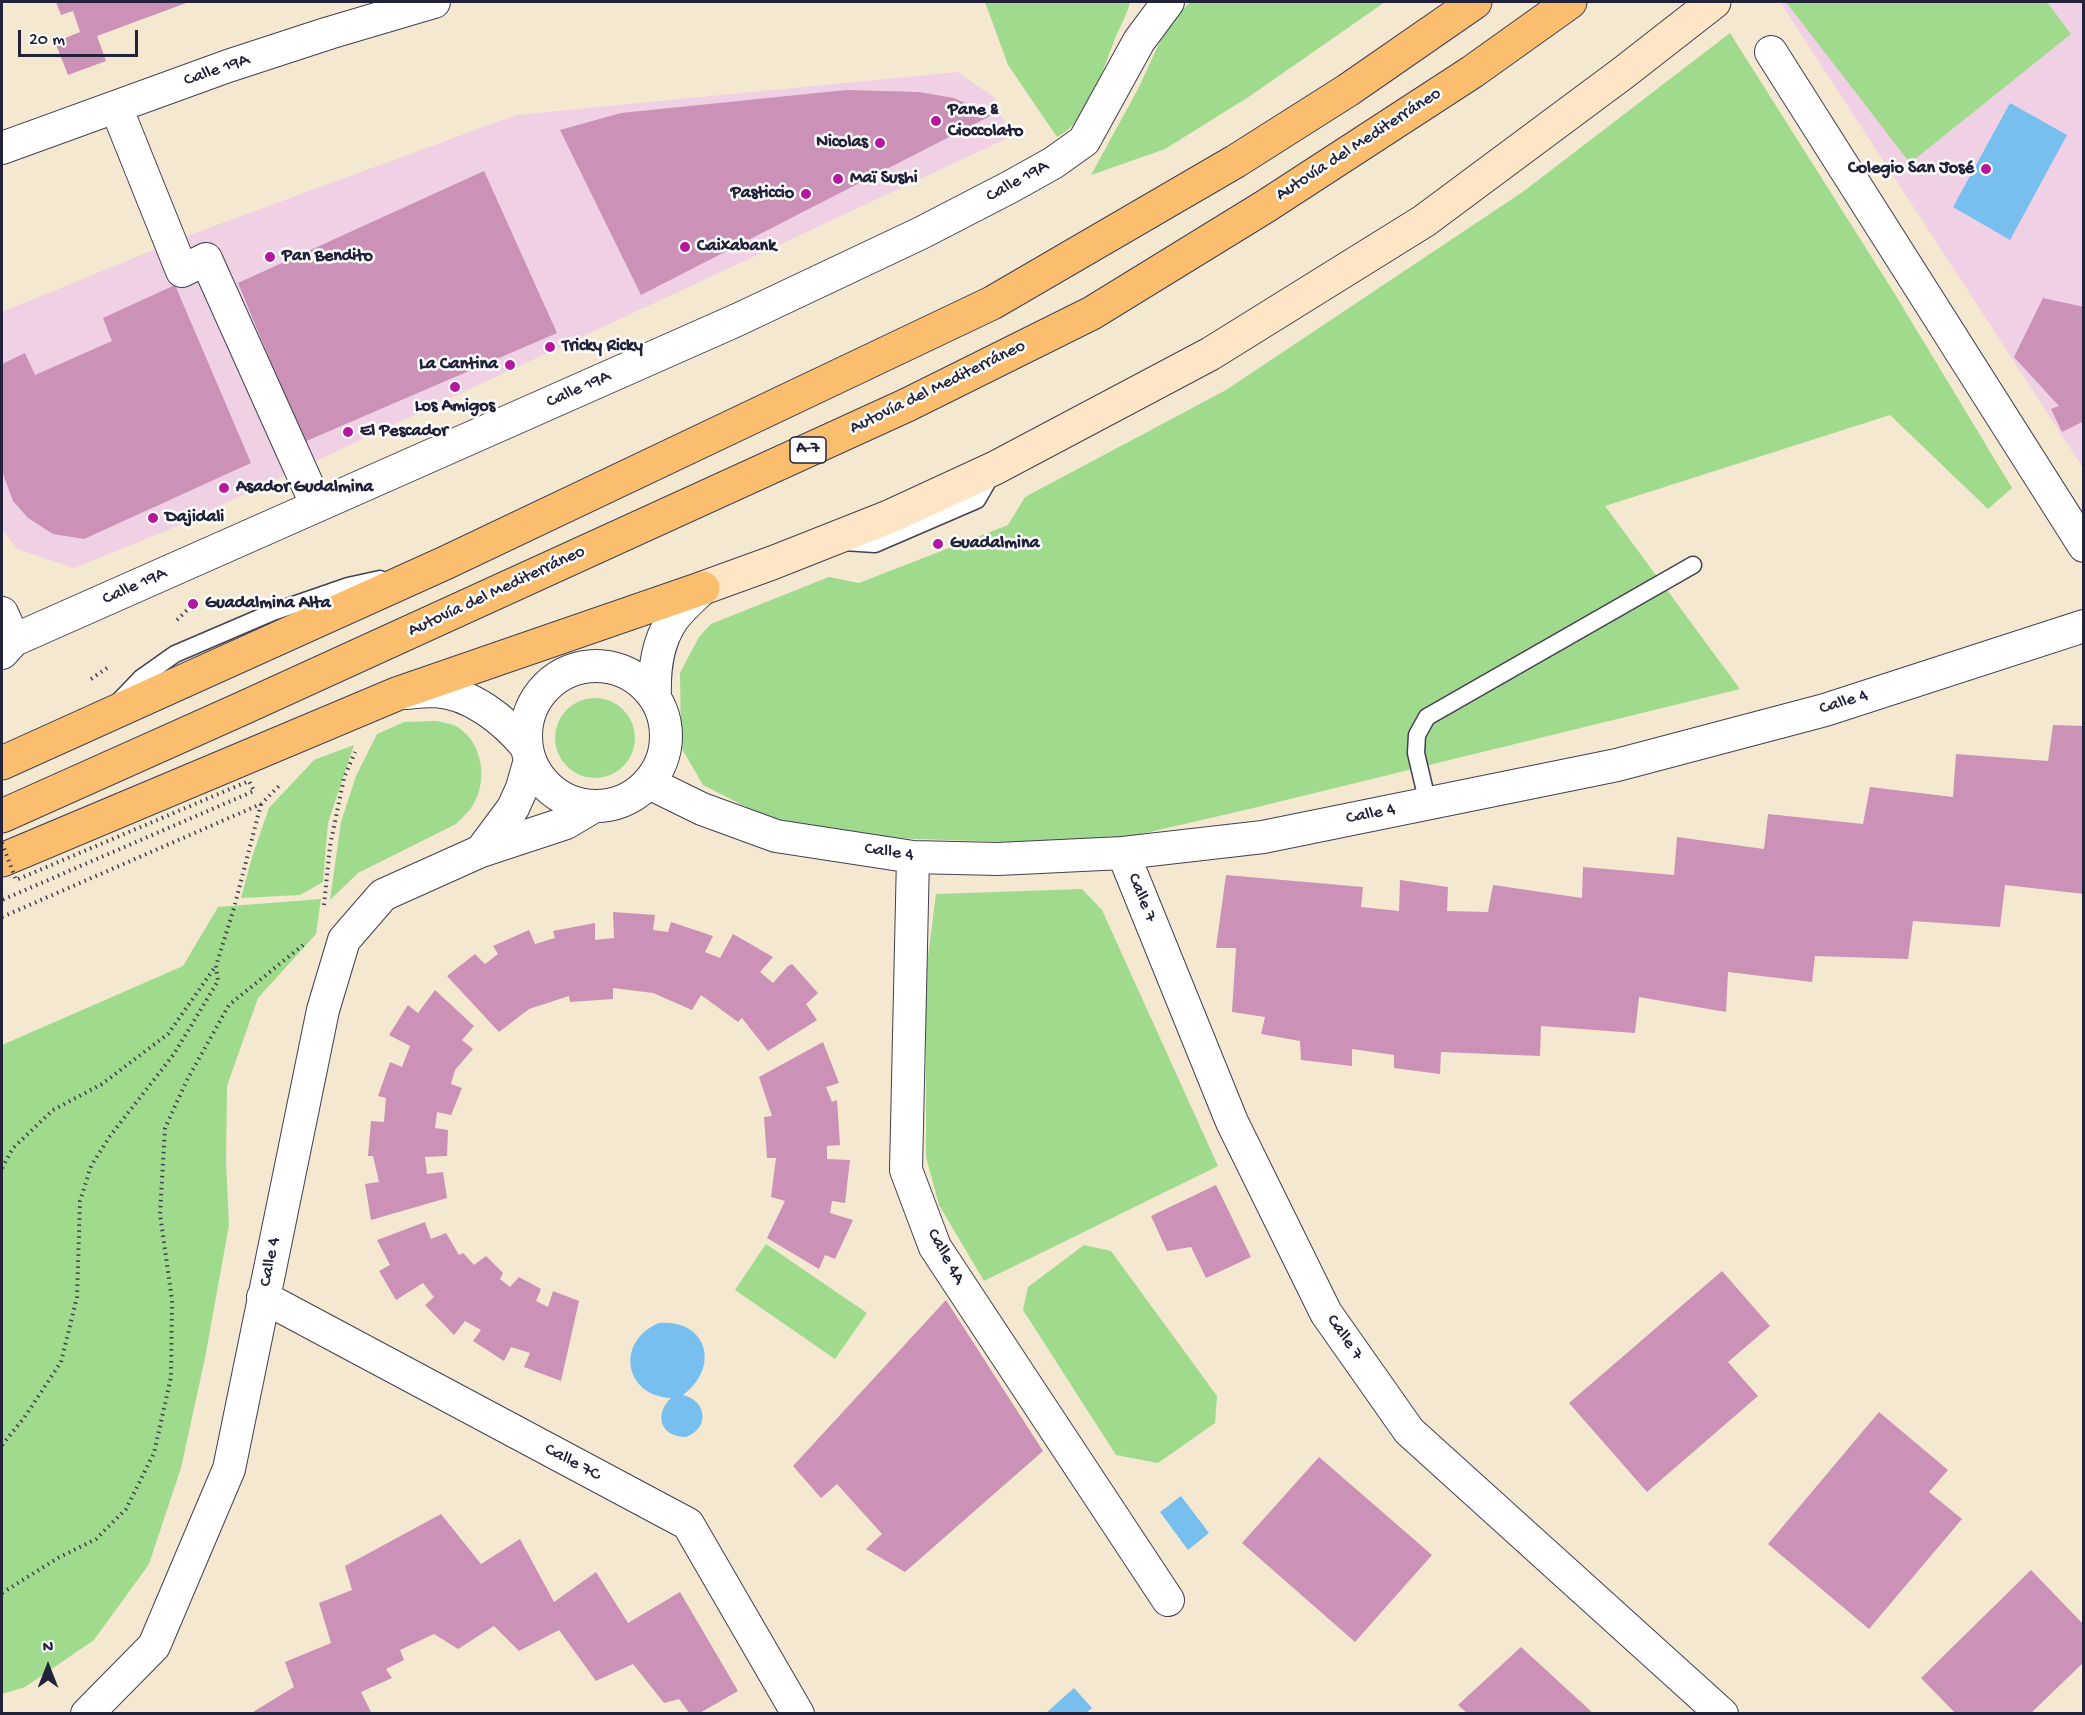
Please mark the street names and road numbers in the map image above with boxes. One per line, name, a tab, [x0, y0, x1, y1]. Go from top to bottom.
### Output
street label: Calle 19A	[181, 50, 253, 92]
street label: Autovía del Mediterráneo	[1272, 83, 1446, 207]
street label: Calle 19A	[983, 156, 1053, 208]
street label: Autovía del Mediterráneo	[847, 336, 1029, 440]
street label: Calle 19A	[543, 366, 615, 414]
road number: A-7	[790, 437, 826, 463]
street label: Autovía del Mediterráneo	[405, 541, 589, 643]
street label: Calle 19A	[99, 563, 171, 611]
street label: Calle 4	[1817, 685, 1871, 721]
street label: Calle 4	[1345, 800, 1397, 830]
street label: Calle 4	[863, 839, 915, 867]
street label: Calle 7	[1122, 871, 1160, 925]
street label: Calle 4A	[921, 1225, 969, 1289]
street label: Calle 4	[256, 1236, 286, 1288]
street label: Calle 7	[1321, 1311, 1367, 1365]
street label: Calle 7C	[540, 1439, 604, 1487]

